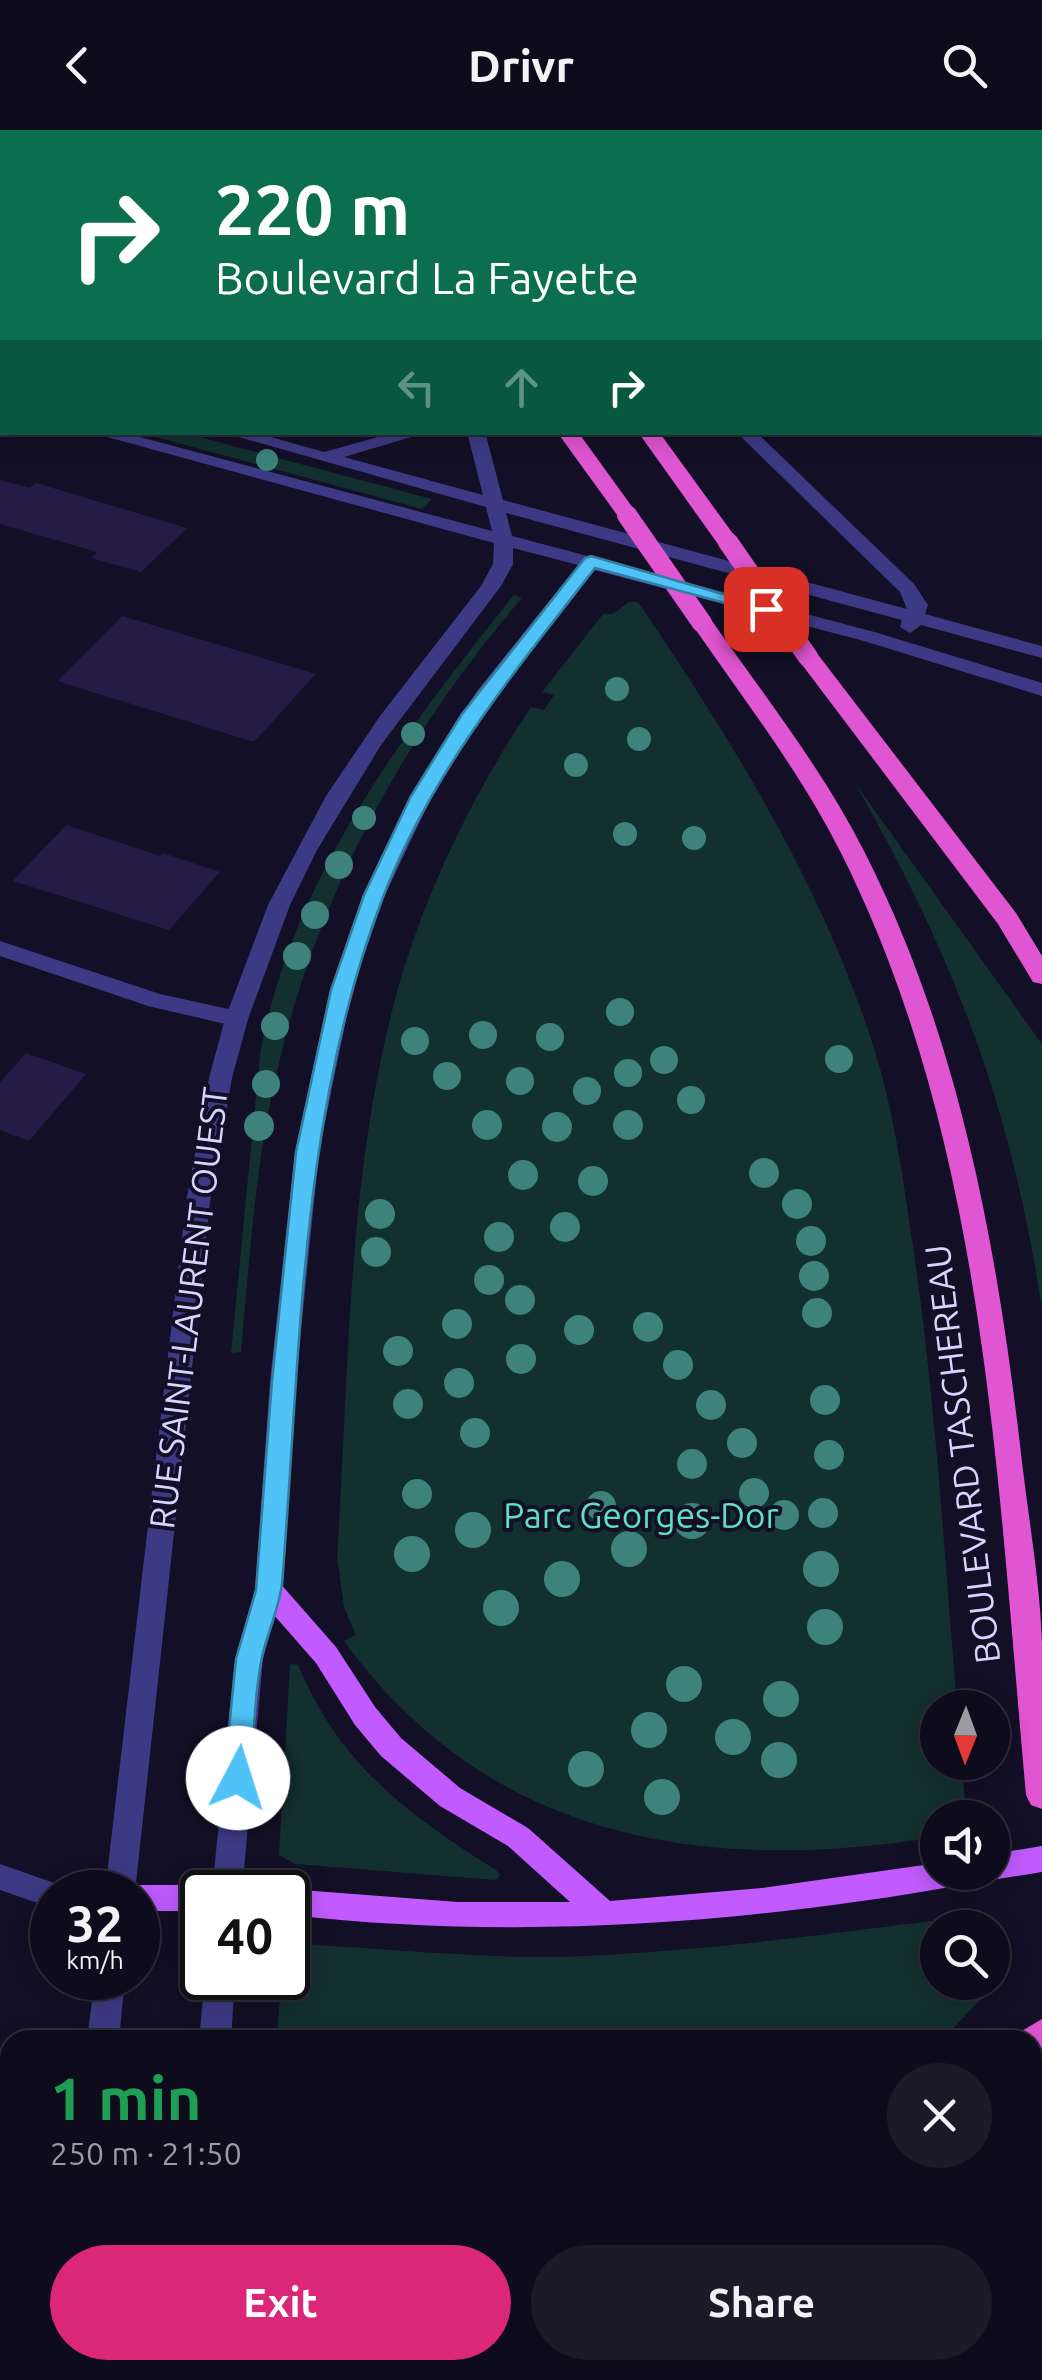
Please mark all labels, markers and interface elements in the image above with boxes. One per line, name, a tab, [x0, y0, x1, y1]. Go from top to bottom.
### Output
icon: back	[50, 38, 105, 93]
icon: search	[937, 38, 992, 93]
text: Drivr	[468, 40, 574, 91]
icon: right	[50, 170, 180, 300]
text: 220 m	[215, 170, 410, 248]
text: Boulevard La Fayette	[215, 252, 639, 303]
icon: left	[389, 360, 444, 415]
icon: ahead	[494, 360, 549, 415]
icon: right	[599, 360, 654, 415]
pin	[724, 567, 809, 652]
icon: arrive	[739, 582, 794, 637]
street label: RUE SAINT-LAURENT OUEST	[141, 1085, 235, 1531]
street label: BOULEVARD TASCHEREAU	[916, 1242, 1008, 1666]
park label: Parc Georges-Dor	[503, 1495, 779, 1535]
north arrow	[920, 1690, 1010, 1780]
map controls	[920, 1690, 1010, 2000]
position arrow	[186, 1726, 290, 1830]
button: sound	[920, 1800, 1010, 1890]
speed limit sign: 40	[180, 1870, 310, 2000]
text: 32	[67, 1895, 123, 1951]
button: search	[920, 1910, 1010, 2000]
text: km/h	[66, 1946, 124, 1974]
button: close	[887, 2063, 992, 2168]
text: 1 min	[50, 2064, 202, 2131]
text: 250 m · 21:50	[50, 2135, 242, 2171]
button: Exit	[50, 2245, 511, 2360]
button: Share	[531, 2245, 992, 2360]

